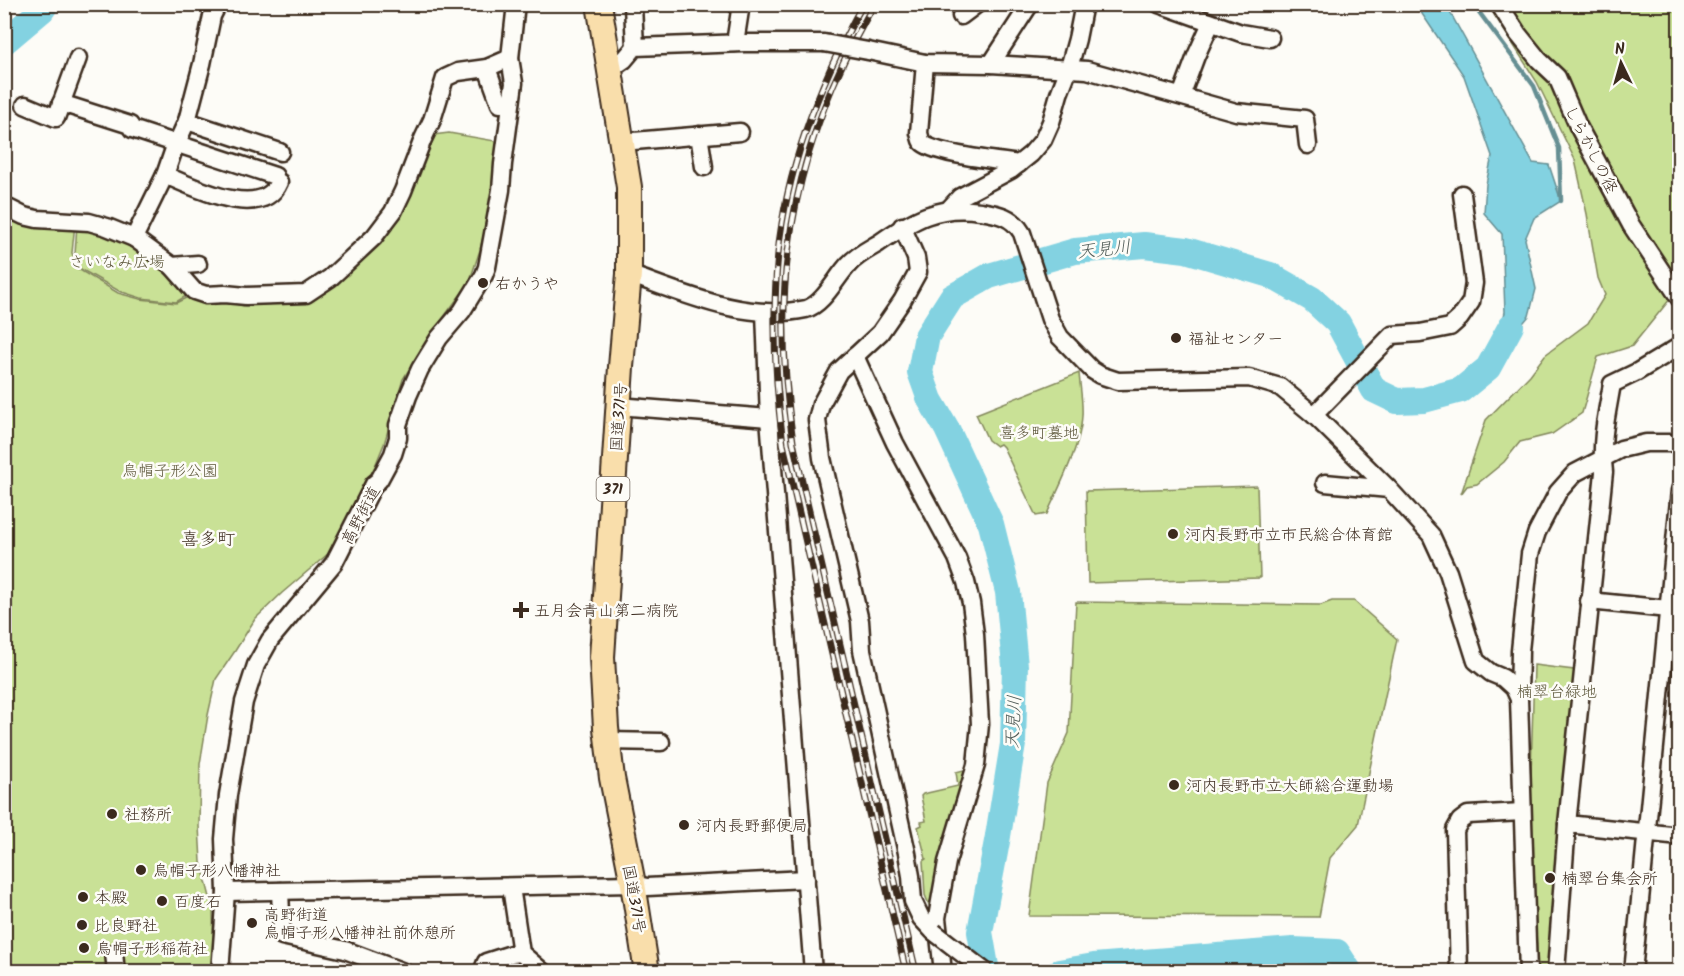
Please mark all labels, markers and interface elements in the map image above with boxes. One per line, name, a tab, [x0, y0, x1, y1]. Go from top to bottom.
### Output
north arrow	[1591, 33, 1651, 93]
text: N	[1614, 37, 1626, 62]
street label: しらかしの径	[1558, 101, 1624, 198]
water label: 天見川	[1076, 233, 1133, 268]
park label: さいなみ広場	[69, 250, 165, 275]
place label: 右かうや	[495, 272, 559, 297]
marker: 右かうや	[476, 276, 490, 290]
place label: 福祉センター	[1188, 327, 1283, 352]
marker: 福祉センター	[1169, 331, 1183, 345]
street label: 国道371号	[605, 382, 634, 453]
park label: 喜多町墓地	[999, 421, 1079, 446]
park label: 烏帽子形公園	[122, 459, 218, 484]
road number: 371	[596, 477, 630, 501]
street label: 高野街道	[335, 482, 387, 550]
place label: 河内長野市立市民総合体育館	[1185, 523, 1393, 548]
district label: 喜多町	[181, 526, 235, 555]
marker: 河内長野市立市民総合体育館	[1166, 527, 1180, 541]
place label: 五月会青山第二病院	[534, 599, 678, 624]
marker: 五月会青山第二病院	[512, 601, 530, 619]
park label: 楠翠台緑地	[1517, 680, 1597, 705]
water label: 天見川	[999, 694, 1030, 750]
place label: 河内長野市立大師総合運動場	[1186, 774, 1394, 799]
marker: 河内長野市立大師総合運動場	[1167, 778, 1181, 792]
place label: 社務所	[124, 803, 172, 828]
marker: 社務所	[105, 807, 119, 821]
place label: 河内長野郵便局	[696, 814, 808, 839]
marker: 河内長野郵便局	[677, 818, 691, 832]
place label: 烏帽子形八幡神社	[153, 859, 281, 884]
marker: 烏帽子形八幡神社	[134, 863, 148, 877]
street label: 国道371号	[615, 863, 652, 936]
place label: 楠翠台集会所	[1562, 867, 1658, 892]
marker: 楠翠台集会所	[1543, 871, 1557, 885]
place label: 本殿	[95, 886, 127, 911]
marker: 本殿	[76, 890, 90, 904]
place label: 百度石	[174, 890, 222, 915]
marker: 百度石	[155, 894, 169, 908]
place label: 高野街道 烏帽子形八幡神社前休憩所	[264, 903, 456, 946]
place label: 比良野社	[94, 914, 158, 939]
marker: 高野街道 烏帽子形八幡神社前休憩所	[245, 916, 259, 930]
marker: 比良野社	[75, 918, 89, 932]
place label: 烏帽子形稲荷社	[96, 937, 208, 962]
marker: 烏帽子形稲荷社	[77, 941, 91, 955]

